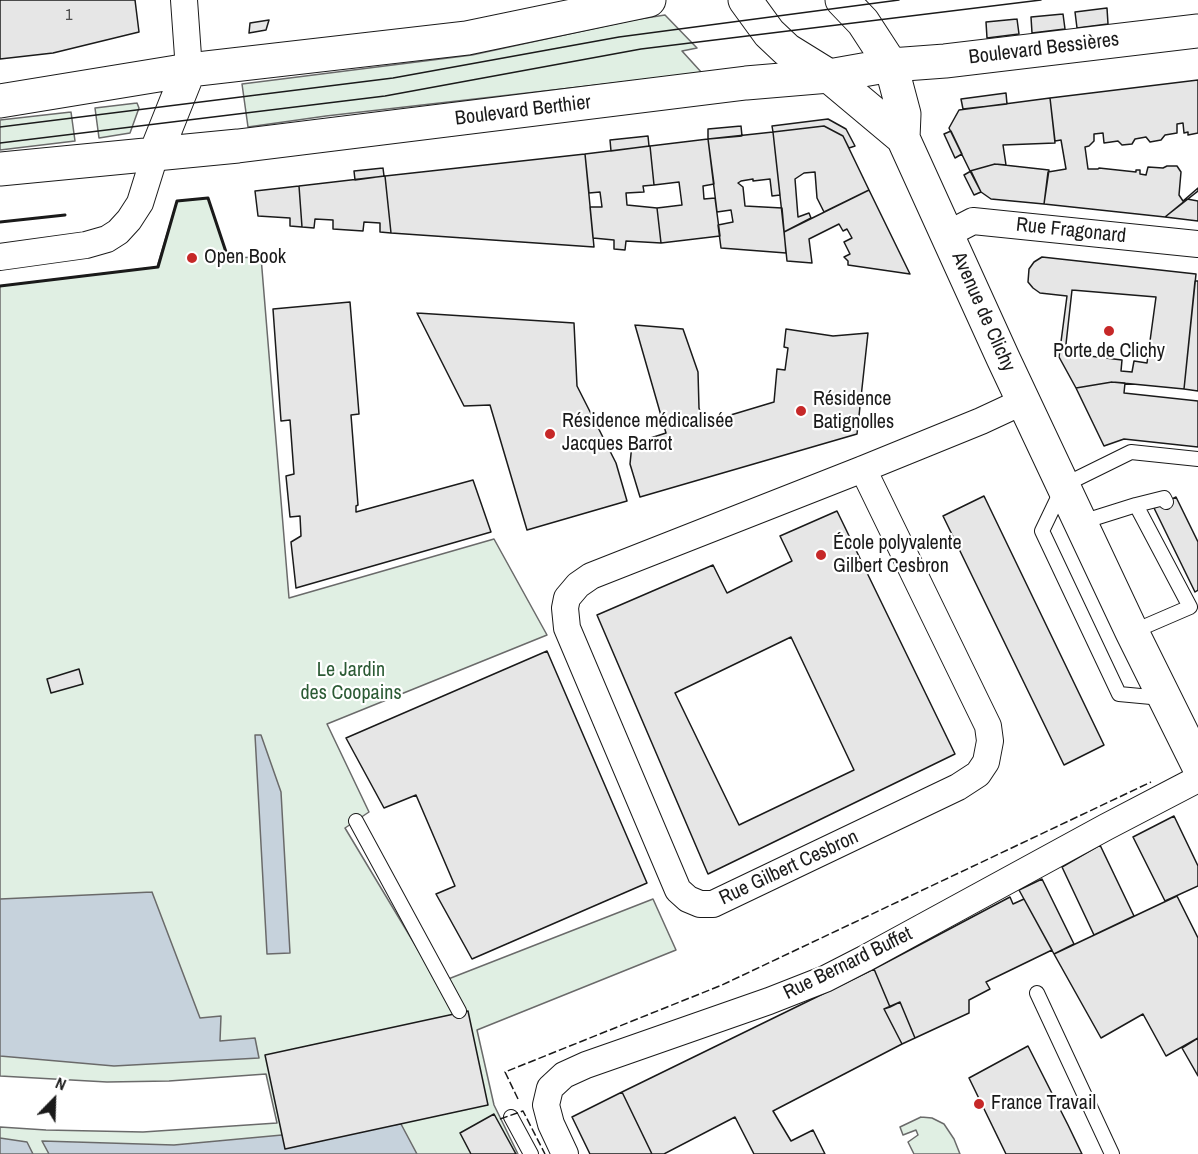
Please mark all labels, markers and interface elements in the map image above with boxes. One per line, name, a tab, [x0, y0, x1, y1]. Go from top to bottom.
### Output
house number: 1	[65, 6, 73, 26]
street label: Boulevard Bessières	[967, 28, 1121, 70]
street label: Boulevard Berthier	[454, 91, 592, 131]
street label: Rue Fragonard	[1015, 213, 1127, 249]
place label: Open Book	[204, 246, 286, 270]
street label: Avenue de Clichy	[946, 249, 1020, 375]
marker: Open Book	[185, 251, 199, 265]
marker: Porte de Clichy	[1102, 324, 1116, 338]
place label: Porte de Clichy	[1053, 340, 1165, 364]
place label: Résidence Batignolles	[813, 388, 894, 435]
marker: Résidence Batignolles	[794, 404, 808, 418]
place label: Résidence médicalisée Jacques Barrot	[562, 410, 733, 457]
marker: Résidence médicalisée Jacques Barrot	[543, 427, 557, 441]
place label: École polyvalente Gilbert Cesbron	[833, 532, 962, 579]
marker: École polyvalente Gilbert Cesbron	[814, 548, 828, 562]
park label: Le Jardin des Coopains	[300, 659, 402, 706]
street label: Rue Gilbert Cesbron	[716, 825, 862, 911]
street label: Rue Bernard Buffet	[780, 923, 916, 1005]
north arrow	[24, 1070, 84, 1130]
text: N	[52, 1071, 70, 1095]
place label: France Travail	[991, 1092, 1096, 1116]
marker: France Travail	[972, 1097, 986, 1111]

